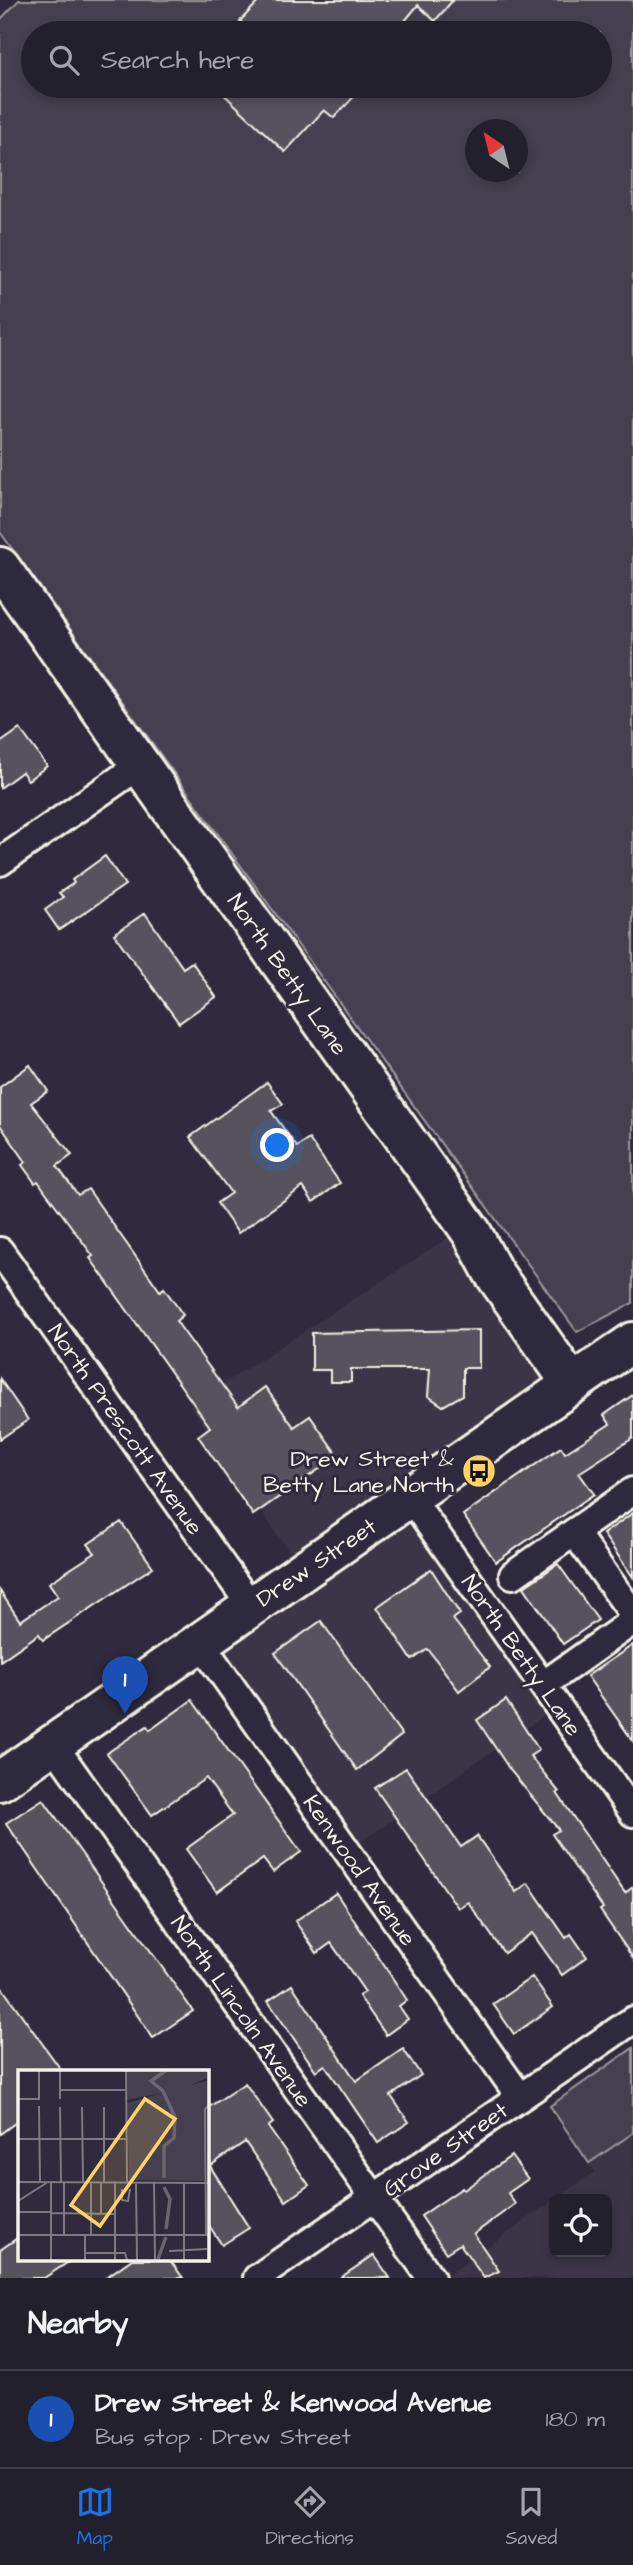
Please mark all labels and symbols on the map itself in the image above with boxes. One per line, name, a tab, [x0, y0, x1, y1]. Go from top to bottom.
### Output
north arrow	[465, 119, 528, 182]
street label: North Betty Lane	[219, 887, 355, 1062]
your location	[260, 1128, 294, 1162]
street label: North Prescott Avenue	[40, 1317, 210, 1542]
place label: Drew Street & Betty Lane North	[263, 1443, 455, 1502]
bus stop icon: Drew Street & Betty Lane North	[460, 1452, 498, 1490]
street label: Drew Street	[250, 1510, 384, 1615]
street label: North Betty Lane	[453, 1568, 589, 1743]
pin: 1	[102, 1656, 148, 1714]
street label: Kenwood Avenue	[295, 1788, 423, 1953]
street label: North Lincoln Avenue	[163, 1909, 320, 2114]
inset map	[18, 2070, 208, 2260]
street label: Grove Street	[377, 2094, 515, 2205]

